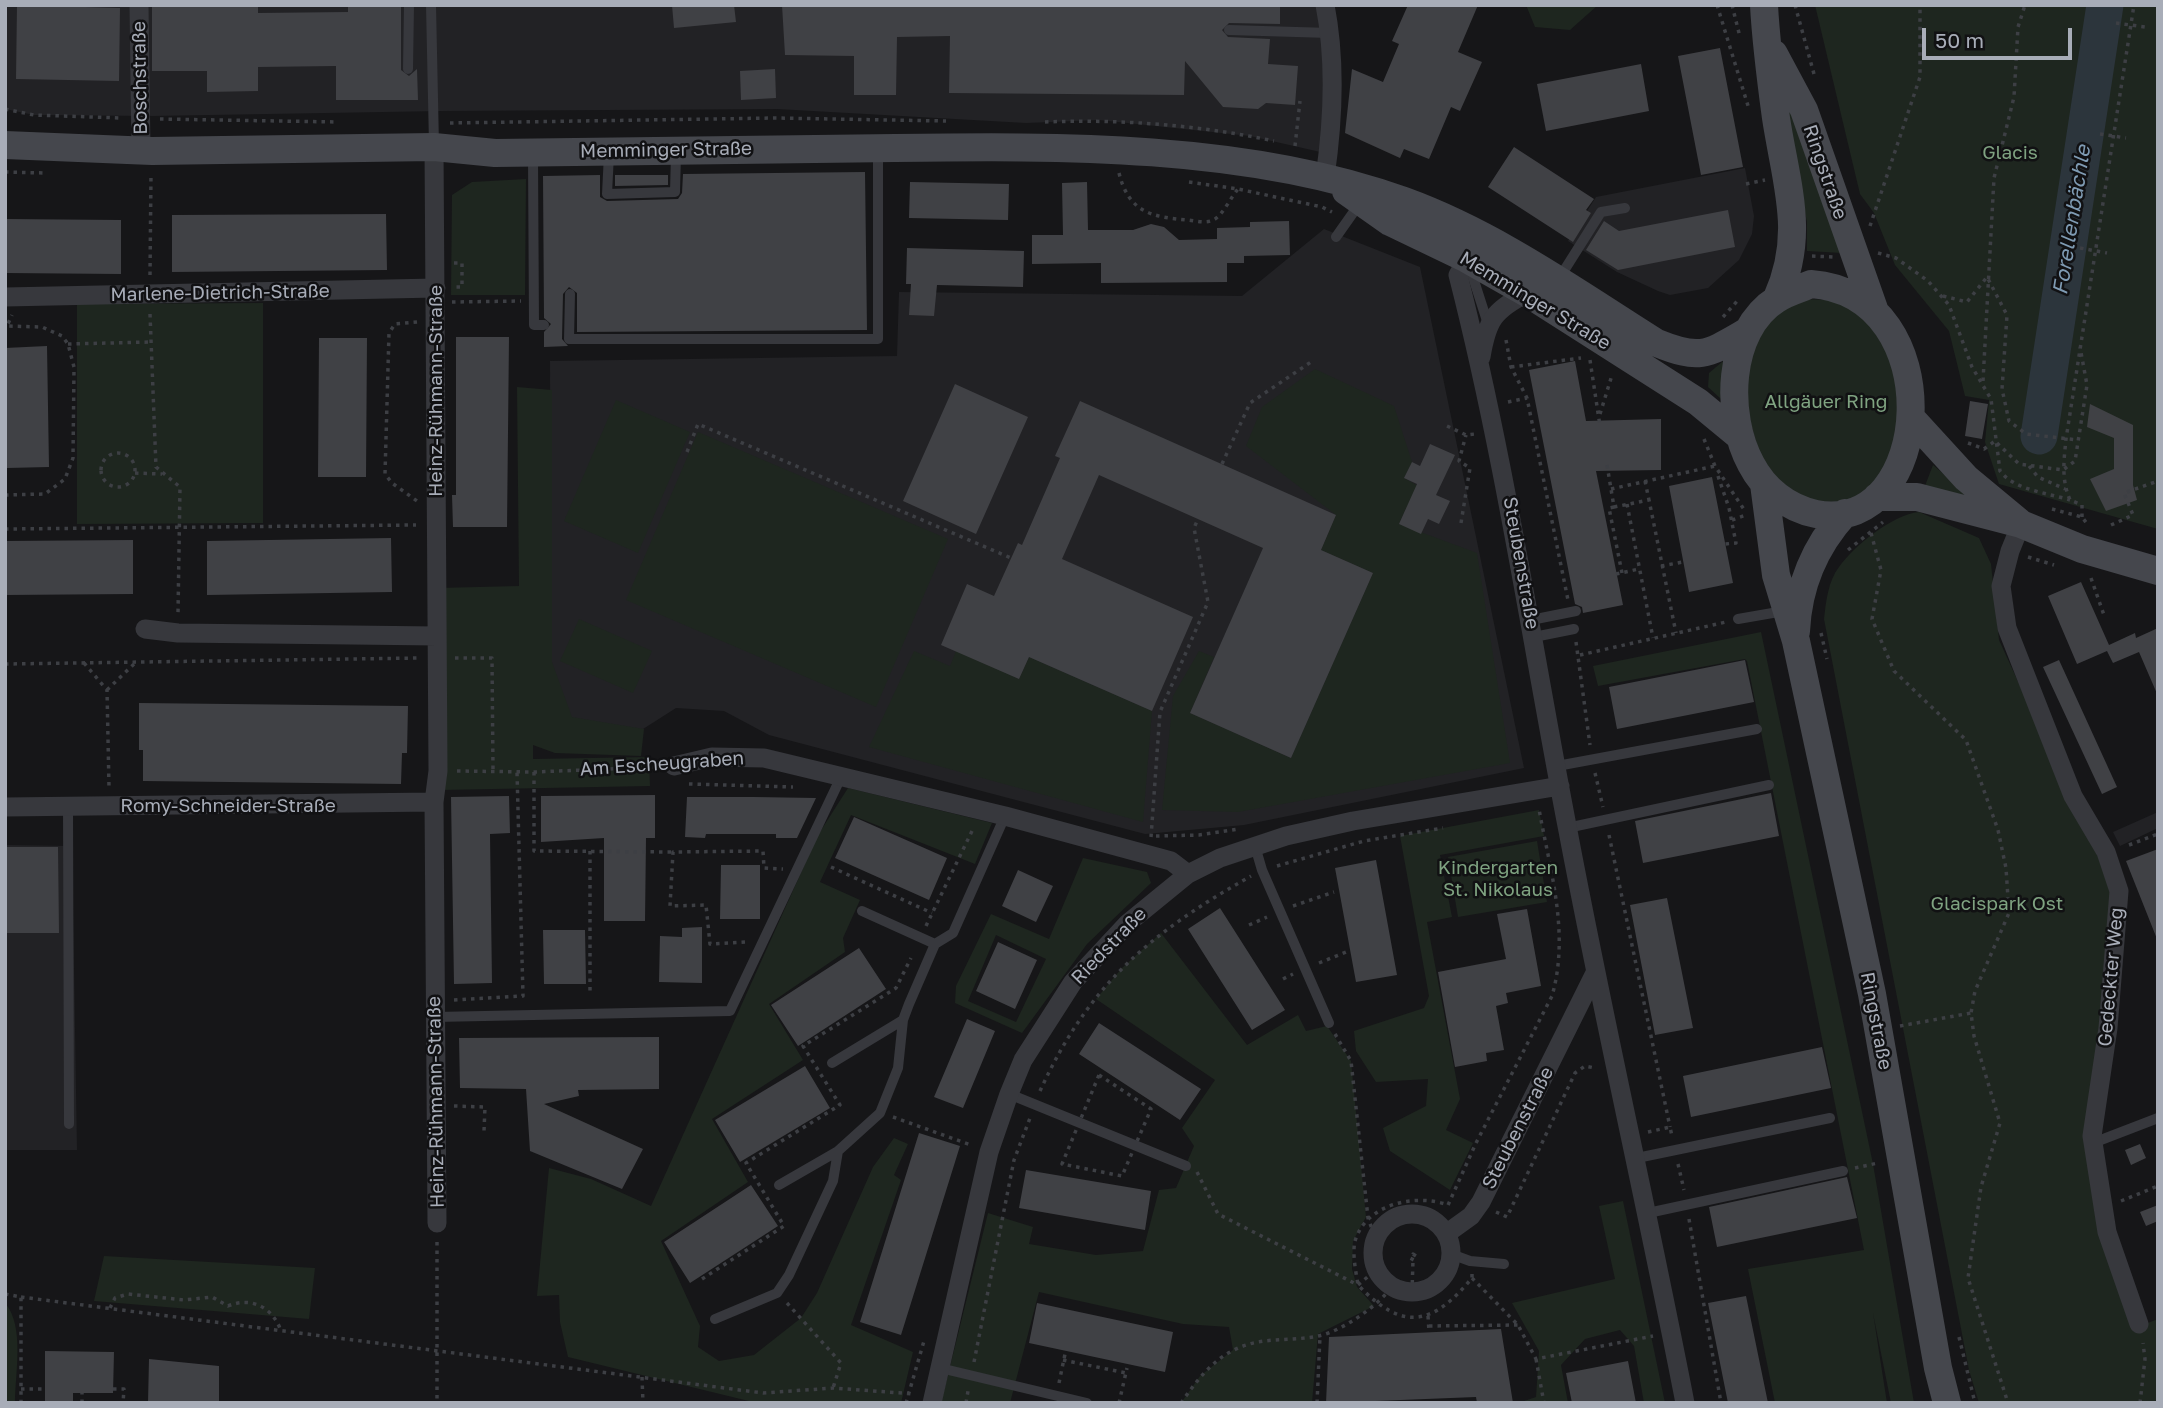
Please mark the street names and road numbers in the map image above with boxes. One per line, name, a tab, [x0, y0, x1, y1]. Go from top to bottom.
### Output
street label: Boschstraße	[128, 21, 152, 135]
street label: Ringstraße	[1798, 121, 1852, 223]
street label: Memminger Straße	[580, 137, 752, 163]
street label: Memminger Straße	[1455, 247, 1615, 355]
street label: Marlene-Dietrich-Straße	[110, 280, 330, 306]
street label: Heinz-Rühmann-Straße	[425, 285, 447, 497]
street label: Steubenstraße	[1498, 495, 1544, 631]
street label: Am Escheugraben	[579, 747, 745, 781]
street label: Romy-Schneider-Straße	[120, 795, 336, 817]
street label: Riedstraße	[1067, 903, 1151, 989]
street label: Gedeckter Weg	[2094, 906, 2128, 1048]
street label: Ringstraße	[1855, 970, 1897, 1072]
street label: Heinz-Rühmann-Straße	[423, 996, 449, 1208]
street label: Steubenstraße	[1477, 1063, 1559, 1193]

